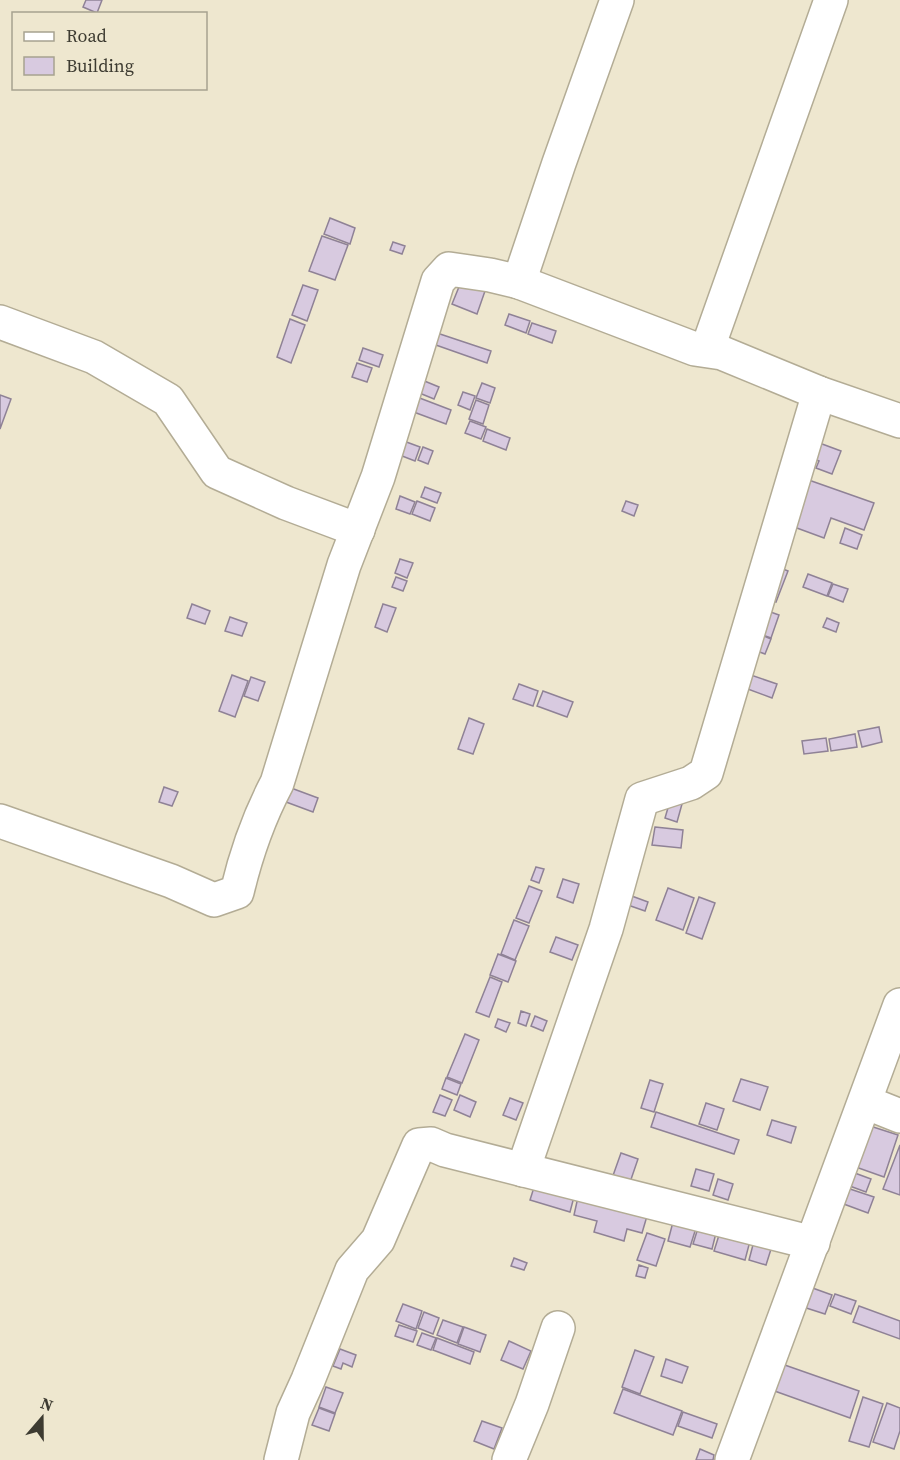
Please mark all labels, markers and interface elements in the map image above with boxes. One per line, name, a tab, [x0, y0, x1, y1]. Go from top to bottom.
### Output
legend	[12, 12, 207, 90]
text: Road	[66, 23, 107, 48]
text: Building	[66, 53, 134, 78]
north arrow	[12, 1388, 72, 1448]
text: N	[38, 1392, 57, 1416]

